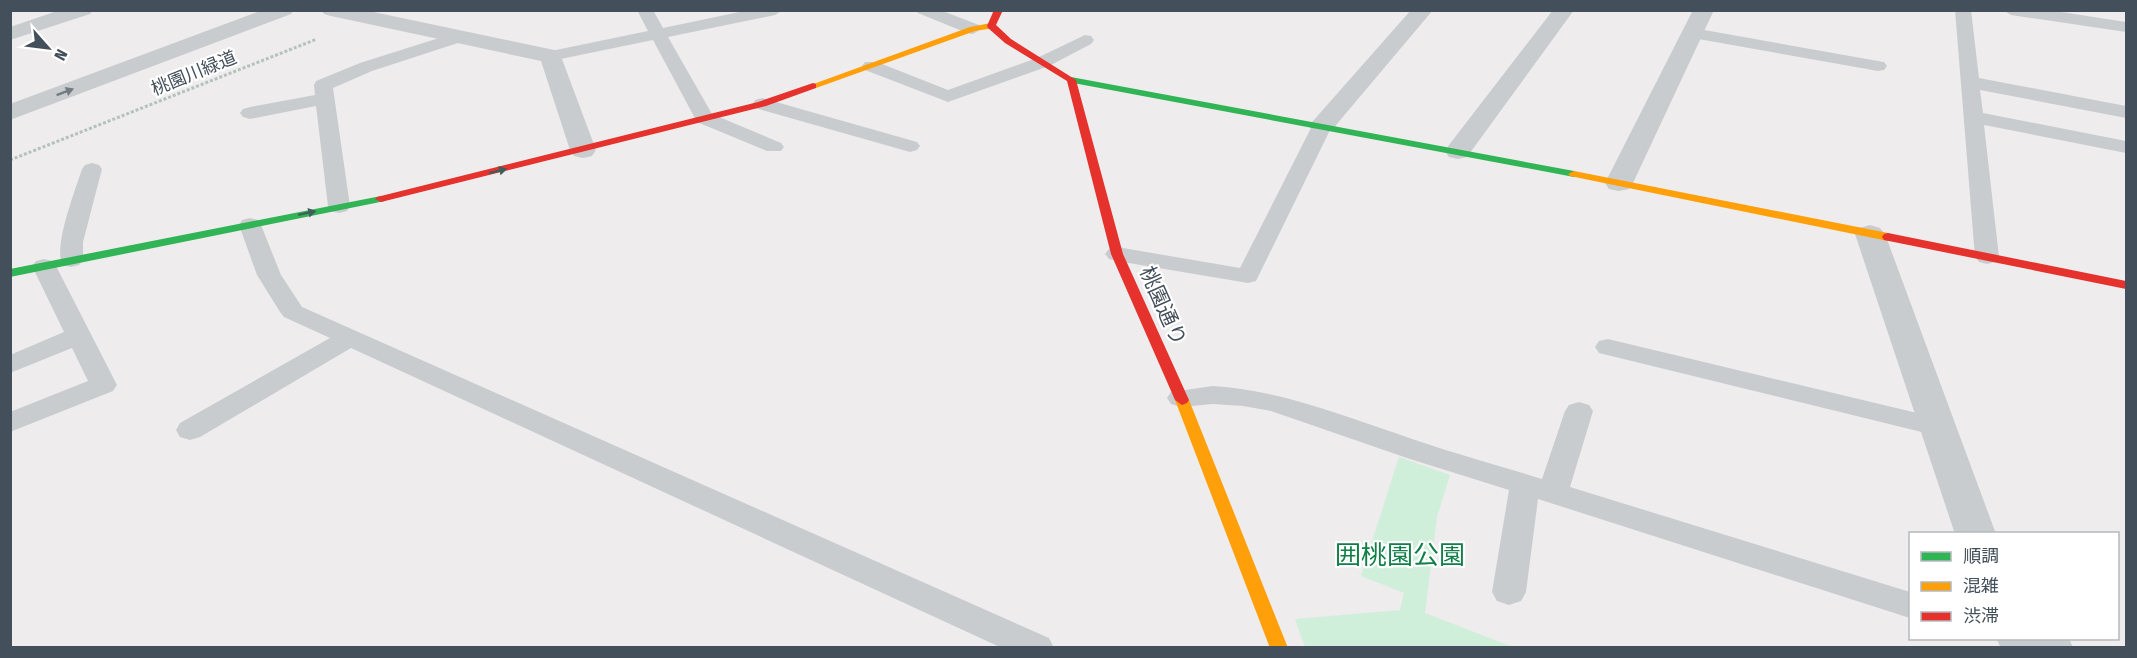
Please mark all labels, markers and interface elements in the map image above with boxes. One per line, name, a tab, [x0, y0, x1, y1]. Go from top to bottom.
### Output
north arrow	[18, 18, 78, 78]
text: N	[50, 46, 71, 64]
street label: 桃園川緑道	[148, 46, 240, 100]
one-way arrow	[56, 87, 74, 97]
one-way arrow	[489, 165, 507, 175]
one-way arrow	[298, 208, 317, 217]
street label: 桃園通り	[1134, 262, 1192, 350]
legend	[1909, 532, 2119, 640]
park label: 囲桃園公園	[1335, 540, 1465, 571]
text: 順調	[1963, 545, 1999, 567]
text: 混雑	[1963, 575, 1999, 597]
text: 渋滞	[1963, 605, 1999, 627]

